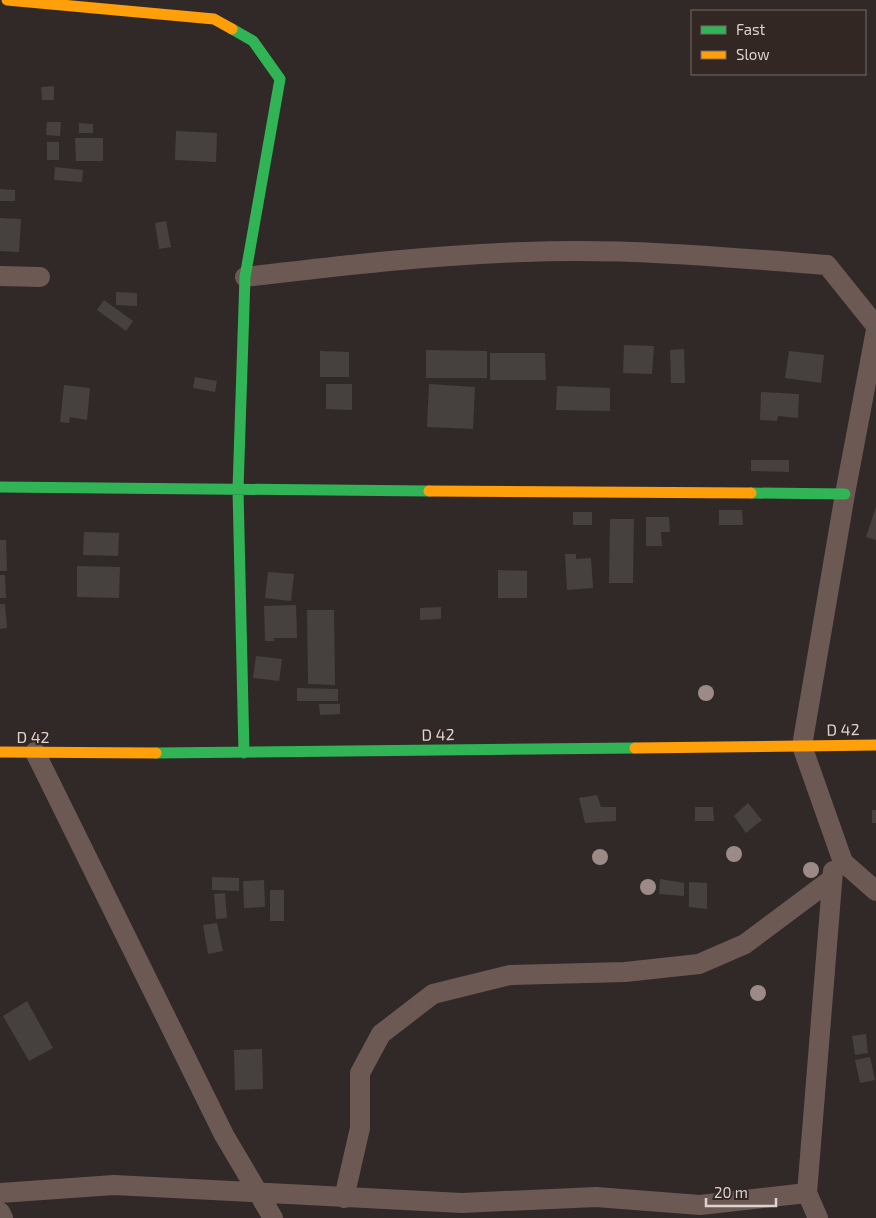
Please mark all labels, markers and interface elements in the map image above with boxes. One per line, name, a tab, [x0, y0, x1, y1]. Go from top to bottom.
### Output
legend	[691, 10, 866, 75]
text: Fast	[736, 20, 766, 38]
text: Slow	[736, 45, 770, 63]
street label: D 42	[826, 719, 860, 739]
street label: D 42	[421, 724, 455, 744]
street label: D 42	[16, 727, 50, 746]
scale bar	[706, 1176, 776, 1208]
text: 20 m	[714, 1183, 748, 1201]

